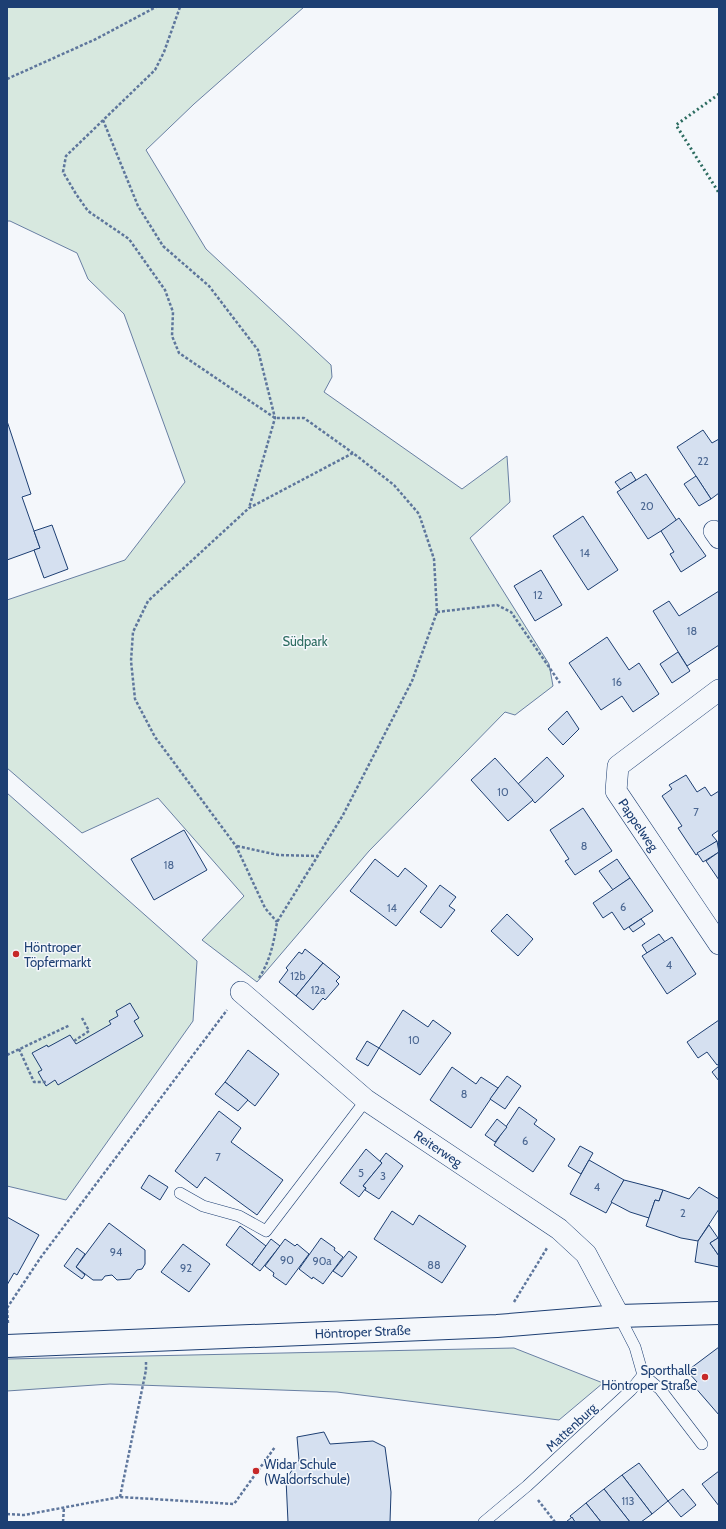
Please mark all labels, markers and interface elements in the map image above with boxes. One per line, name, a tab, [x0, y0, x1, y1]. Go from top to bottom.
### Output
house number: 22	[697, 454, 709, 468]
house number: 20	[640, 499, 654, 513]
house number: 14	[580, 546, 591, 560]
house number: 12	[533, 588, 543, 602]
house number: 18	[687, 624, 697, 638]
park label: Südpark	[283, 633, 328, 649]
house number: 16	[612, 675, 622, 689]
house number: 10	[497, 785, 509, 799]
street label: Pappelweg	[615, 795, 662, 854]
house number: 7	[693, 805, 699, 819]
house number: 8	[581, 839, 587, 853]
house number: 18	[164, 858, 174, 872]
house number: 6	[620, 900, 626, 914]
house number: 14	[387, 901, 398, 915]
place label: Höntroper Töpfermarkt	[24, 939, 92, 970]
marker: Höntroper Töpfermarkt	[11, 949, 21, 959]
house number: 4	[666, 958, 673, 972]
house number: 12b	[290, 969, 306, 983]
house number: 12a	[311, 983, 326, 997]
house number: 10	[408, 1033, 420, 1047]
house number: 8	[461, 1087, 467, 1101]
street label: Reiterweg	[411, 1126, 466, 1170]
house number: 6	[522, 1134, 528, 1148]
house number: 7	[215, 1150, 221, 1164]
house number: 5	[358, 1166, 364, 1180]
house number: 3	[380, 1169, 386, 1183]
house number: 4	[594, 1180, 601, 1194]
house number: 2	[680, 1206, 686, 1220]
house number: 94	[110, 1245, 123, 1259]
house number: 90	[280, 1253, 294, 1267]
house number: 90a	[312, 1254, 332, 1268]
house number: 88	[427, 1258, 441, 1272]
house number: 92	[180, 1261, 192, 1275]
street label: Höntroper Straße	[314, 1322, 411, 1341]
place label: Sporthalle Höntroper Straße	[601, 1362, 697, 1393]
marker: Sporthalle Höntroper Straße	[700, 1372, 710, 1382]
street label: Mattenburg	[542, 1399, 600, 1455]
place label: Widar Schule (Waldorfschule)	[264, 1456, 350, 1487]
marker: Widar Schule (Waldorfschule)	[251, 1466, 261, 1476]
house number: 113	[621, 1494, 635, 1508]

